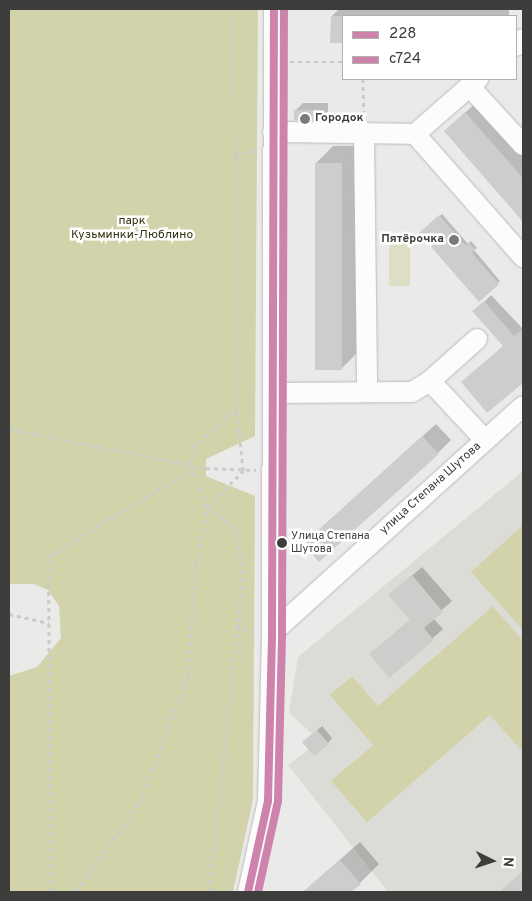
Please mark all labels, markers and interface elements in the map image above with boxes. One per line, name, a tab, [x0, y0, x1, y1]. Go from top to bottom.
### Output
legend	[342, 15, 517, 80]
text: 228	[389, 25, 417, 44]
text: с724	[389, 50, 421, 69]
place label: Городок	[315, 112, 364, 126]
marker: Городок	[299, 113, 311, 125]
park label: парк Кузьминки-Люблино	[71, 215, 193, 243]
place label: Пятёрочка	[381, 233, 444, 247]
marker: Пятёрочка	[448, 234, 460, 246]
street label: улица Степана Шутова	[377, 440, 485, 538]
place label: Улица Степана Шутова	[291, 530, 370, 556]
marker: Улица Степана Шутова	[277, 538, 287, 548]
north arrow	[467, 836, 517, 886]
text: N	[499, 856, 516, 868]

